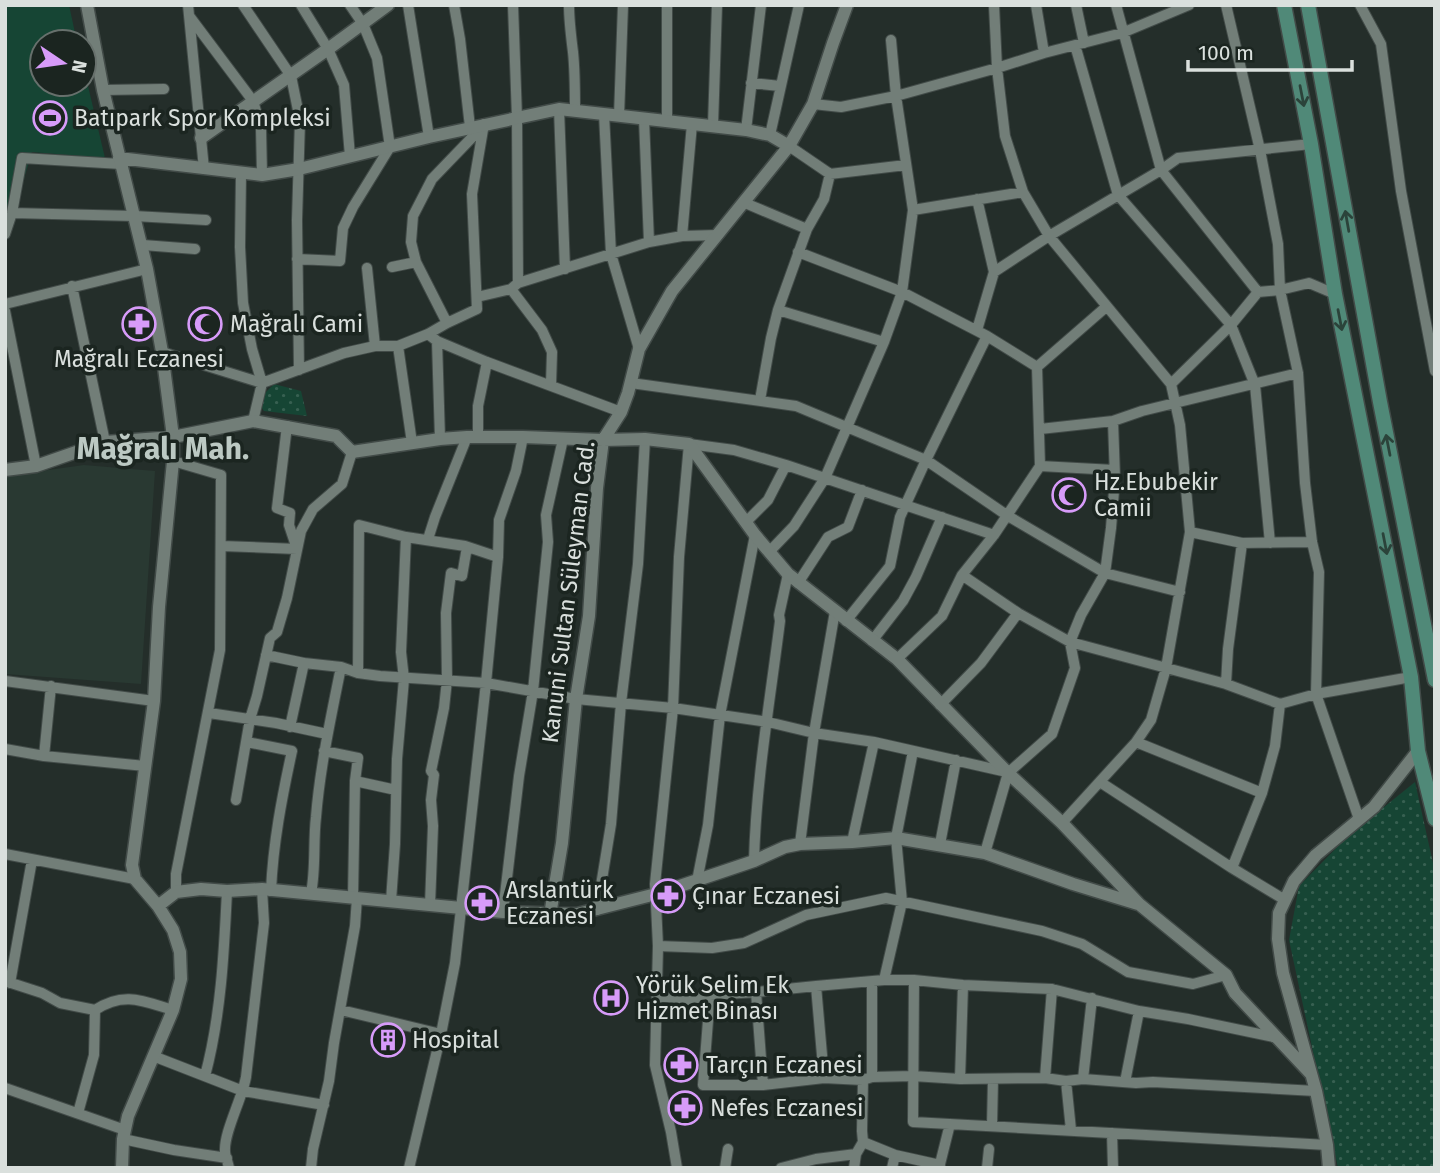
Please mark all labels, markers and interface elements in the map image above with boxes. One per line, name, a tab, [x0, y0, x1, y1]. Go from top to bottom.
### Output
north arrow	[28, 28, 98, 98]
scale bar	[1188, 28, 1352, 72]
text: 100 m	[1198, 40, 1254, 66]
text: N	[66, 58, 92, 75]
one-way arrow	[1295, 84, 1309, 107]
sports icon: Batıpark Spor Kompleksi	[31, 99, 69, 137]
place label: Batıpark Spor Kompleksi	[74, 104, 331, 132]
one-way arrow	[1340, 210, 1353, 233]
pharmacy icon: Mağralı Eczanesi	[120, 305, 158, 343]
mosque icon: Mağralı Cami	[186, 305, 224, 343]
one-way arrow	[1334, 308, 1348, 331]
place label: Mağralı Cami	[230, 310, 363, 338]
place label: Mağralı Eczanesi	[54, 345, 224, 373]
district label: Mağralı Mah.	[77, 431, 249, 467]
one-way arrow	[1381, 434, 1395, 457]
street label: Kanuni Sultan Süleyman Cad.	[536, 439, 600, 745]
place label: Hz.Ebubekir Camii	[1094, 468, 1218, 522]
mosque icon: Hz.Ebubekir Camii	[1050, 476, 1088, 514]
one-way arrow	[1378, 532, 1392, 555]
place label: Arslantürk Eczanesi	[506, 876, 614, 930]
pharmacy icon: Çınar Eczanesi	[649, 877, 687, 915]
place label: Çınar Eczanesi	[692, 882, 840, 910]
pharmacy icon: Arslantürk Eczanesi	[463, 884, 501, 922]
place label: Yörük Selim Ek Hizmet Binası	[636, 971, 789, 1025]
hospital icon: Yörük Selim Ek Hizmet Binası	[592, 979, 630, 1017]
building icon: Hospital	[369, 1021, 407, 1059]
place label: Hospital	[412, 1026, 499, 1054]
pharmacy icon: Tarçın Eczanesi	[662, 1046, 700, 1084]
place label: Tarçın Eczanesi	[706, 1051, 863, 1079]
pharmacy icon: Nefes Eczanesi	[666, 1089, 704, 1127]
place label: Nefes Eczanesi	[710, 1094, 863, 1122]

